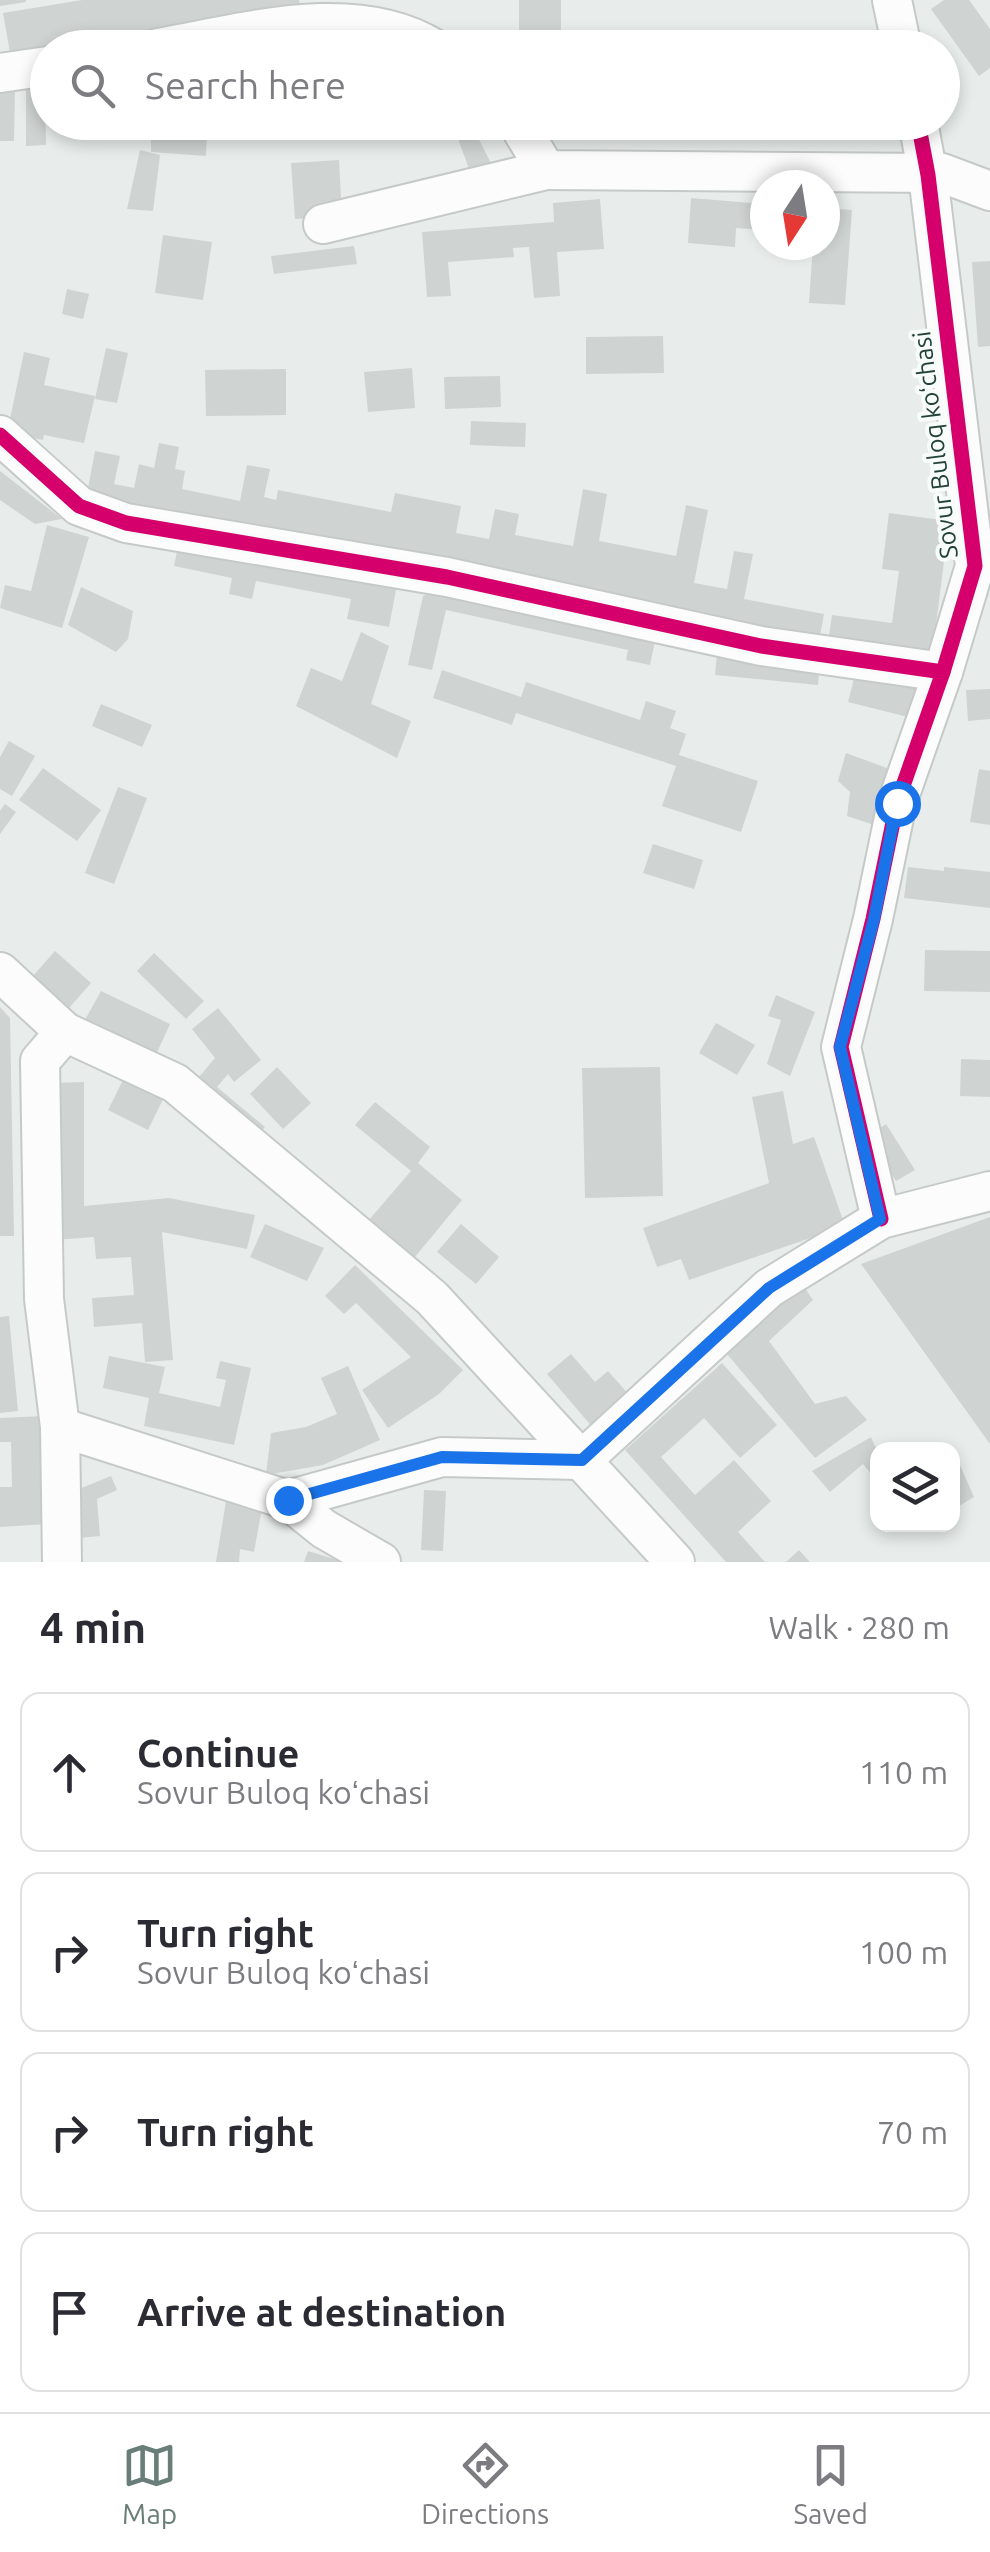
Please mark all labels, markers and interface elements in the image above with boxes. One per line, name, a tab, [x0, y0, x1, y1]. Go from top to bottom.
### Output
search box	[30, 30, 960, 140]
icon: search	[65, 58, 120, 113]
text: Search here	[145, 64, 346, 106]
north arrow	[750, 170, 840, 260]
street label: Sovur Buloq koʻchasi	[907, 330, 963, 560]
route start	[875, 781, 921, 827]
map controls	[870, 1442, 960, 1532]
button: layers	[870, 1442, 960, 1532]
route end	[266, 1478, 312, 1524]
text: 4 min	[40, 1604, 146, 1651]
text: Walk · 280 m	[768, 1609, 950, 1645]
text: Continue	[137, 1732, 299, 1774]
icon: ahead	[42, 1745, 97, 1800]
text: 110 m	[859, 1754, 948, 1790]
text: Sovur Buloq koʻchasi	[137, 1774, 430, 1810]
text: Turn right	[137, 1912, 314, 1954]
icon: right	[42, 1925, 97, 1980]
text: 100 m	[859, 1934, 948, 1970]
text: Sovur Buloq koʻchasi	[137, 1954, 430, 1990]
icon: right	[42, 2105, 97, 2160]
text: Turn right	[137, 2111, 314, 2153]
text: 70 m	[877, 2114, 948, 2150]
icon: arrive	[42, 2285, 97, 2340]
text: Arrive at destination	[137, 2291, 506, 2333]
tab: Map	[122, 2438, 177, 2529]
tab: Directions	[421, 2438, 549, 2529]
tab: Saved	[793, 2438, 868, 2529]

